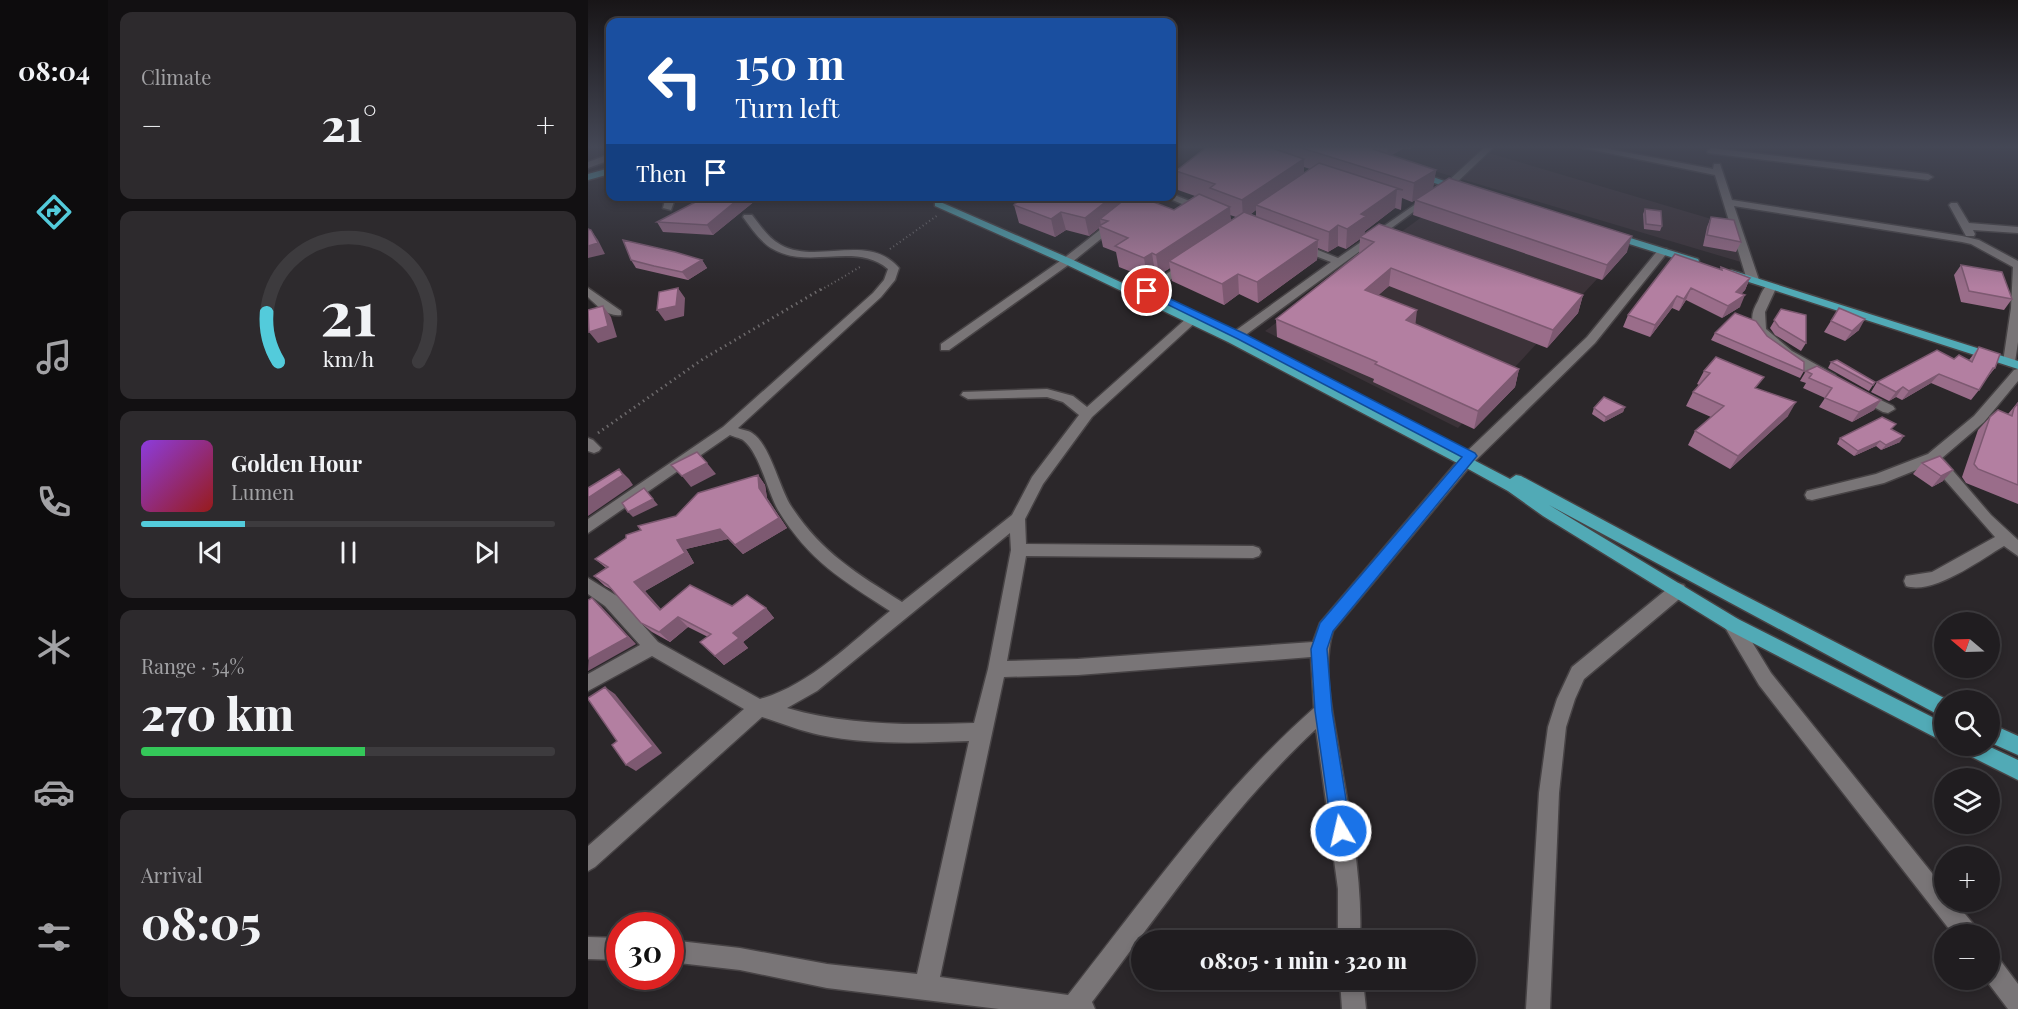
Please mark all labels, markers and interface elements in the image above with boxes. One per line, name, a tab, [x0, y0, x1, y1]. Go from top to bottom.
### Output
text: 150 m	[735, 35, 845, 91]
icon: left	[636, 42, 714, 120]
text: 08:04	[18, 52, 90, 88]
text: Climate	[141, 63, 211, 90]
text: Turn left	[735, 89, 839, 125]
text: 21°	[321, 93, 377, 153]
text: −	[141, 102, 162, 146]
text: +	[536, 102, 555, 146]
icon: arrive	[699, 156, 732, 189]
text: Then	[636, 158, 687, 188]
icon: directions	[33, 191, 75, 233]
pin	[1121, 265, 1172, 316]
text: 21	[320, 268, 376, 352]
icon: arrive	[1130, 274, 1163, 307]
icon: music	[33, 336, 75, 378]
text: km/h	[322, 345, 374, 373]
text: Golden Hour	[231, 448, 362, 478]
text: Lumen	[231, 478, 294, 505]
icon: phone	[33, 481, 75, 523]
icon: previous	[194, 536, 227, 569]
icon: pause	[332, 536, 365, 569]
icon: next	[470, 536, 503, 569]
north arrow	[1934, 612, 2000, 678]
map controls	[1934, 612, 2000, 990]
icon: climate	[33, 626, 75, 668]
text: Range · 54%	[141, 652, 244, 679]
text: 270 km	[141, 682, 294, 742]
button: search	[1934, 690, 2000, 756]
button: layers	[1934, 768, 2000, 834]
icon: car	[33, 771, 75, 813]
position arrow	[1309, 799, 1373, 863]
button: +	[1934, 846, 2000, 912]
text: Arrival	[141, 861, 203, 888]
text: 08:05	[141, 891, 261, 951]
speed limit sign: 30	[606, 912, 684, 990]
icon: filters	[33, 916, 75, 958]
button: −	[1934, 924, 2000, 990]
text: 08:05 · 1 min · 320 m	[1200, 945, 1407, 975]

